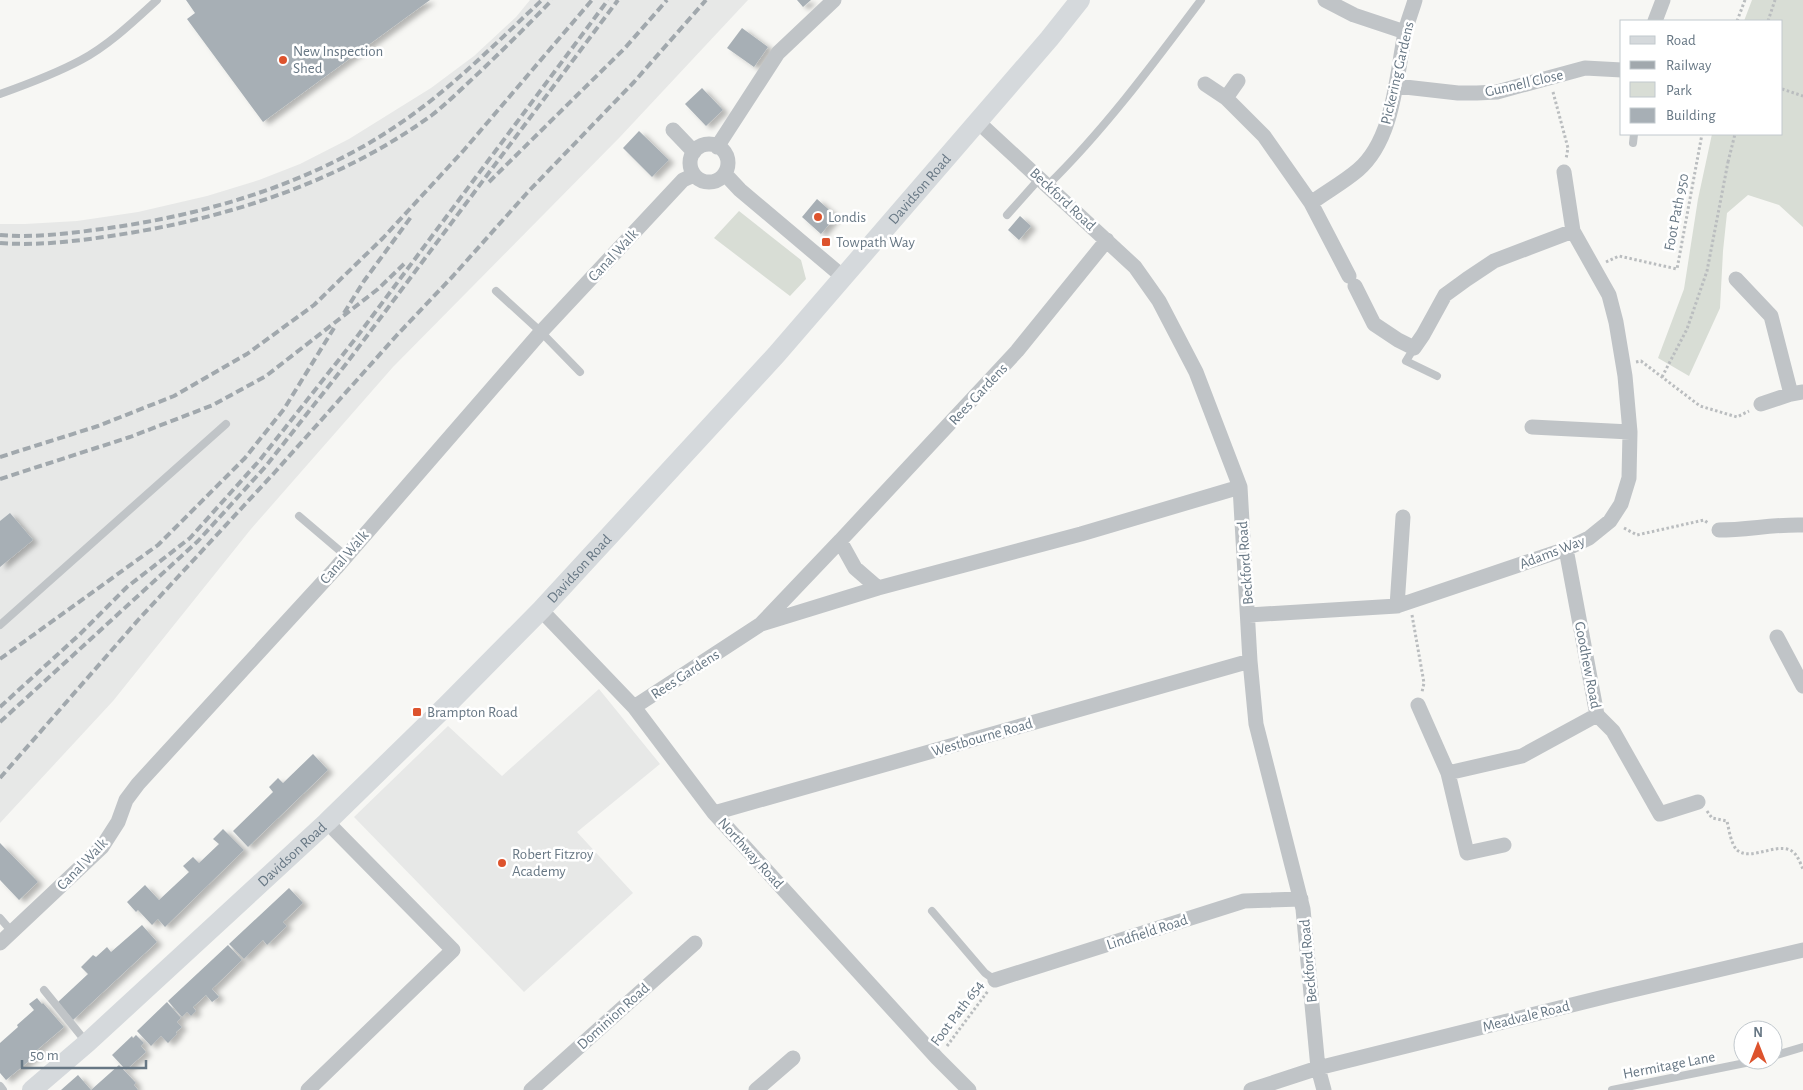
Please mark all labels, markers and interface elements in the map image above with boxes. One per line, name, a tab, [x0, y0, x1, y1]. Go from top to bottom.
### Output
street label: Pickering Gardens	[1378, 20, 1417, 126]
legend	[1620, 20, 1783, 135]
text: Road	[1666, 33, 1696, 48]
place label: New Inspection Shed	[293, 44, 383, 76]
marker: New Inspection Shed	[277, 54, 289, 66]
text: Railway	[1666, 58, 1712, 73]
street label: Gunnell Close	[1484, 67, 1565, 100]
text: Park	[1666, 83, 1692, 98]
text: Building	[1666, 108, 1716, 123]
street label: Davidson Road	[886, 151, 954, 227]
street label: Beckford Road	[1027, 165, 1099, 234]
street label: Foot Path 950	[1662, 172, 1691, 252]
place label: Londis	[828, 210, 866, 225]
marker: Londis	[812, 211, 824, 223]
street label: Canal Walk	[586, 226, 641, 284]
place label: Towpath Way	[836, 235, 916, 250]
marker: Towpath Way	[820, 236, 832, 248]
street label: Rees Gardens	[946, 361, 1010, 428]
street label: Beckford Road	[1235, 520, 1256, 605]
street label: Canal Walk	[317, 528, 372, 587]
street label: Davidson Road	[544, 532, 615, 606]
street label: Adams Way	[1517, 533, 1587, 572]
street label: Goodhew Road	[1572, 620, 1603, 710]
street label: Rees Gardens	[648, 647, 722, 702]
place label: Brampton Road	[427, 705, 518, 720]
marker: Brampton Road	[411, 706, 423, 718]
street label: Westbourne Road	[930, 716, 1035, 759]
street label: Northway Road	[715, 815, 786, 892]
street label: Davidson Road	[255, 819, 330, 890]
street label: Canal Walk	[54, 835, 111, 893]
place label: Robert Fitzroy Academy	[512, 847, 594, 879]
marker: Robert Fitzroy Academy	[496, 857, 508, 869]
street label: Lindfield Road	[1105, 912, 1190, 953]
street label: Beckford Road	[1297, 918, 1320, 1003]
street label: Foot Path 654	[928, 978, 987, 1049]
street label: Dominion Road	[574, 980, 652, 1052]
street label: Meadvale Road	[1481, 998, 1571, 1035]
north arrow	[1733, 1020, 1783, 1070]
text: N	[1753, 1026, 1763, 1040]
scale bar	[22, 1038, 146, 1070]
text: 50 m	[30, 1048, 59, 1063]
street label: Hermitage Lane	[1622, 1049, 1716, 1082]

